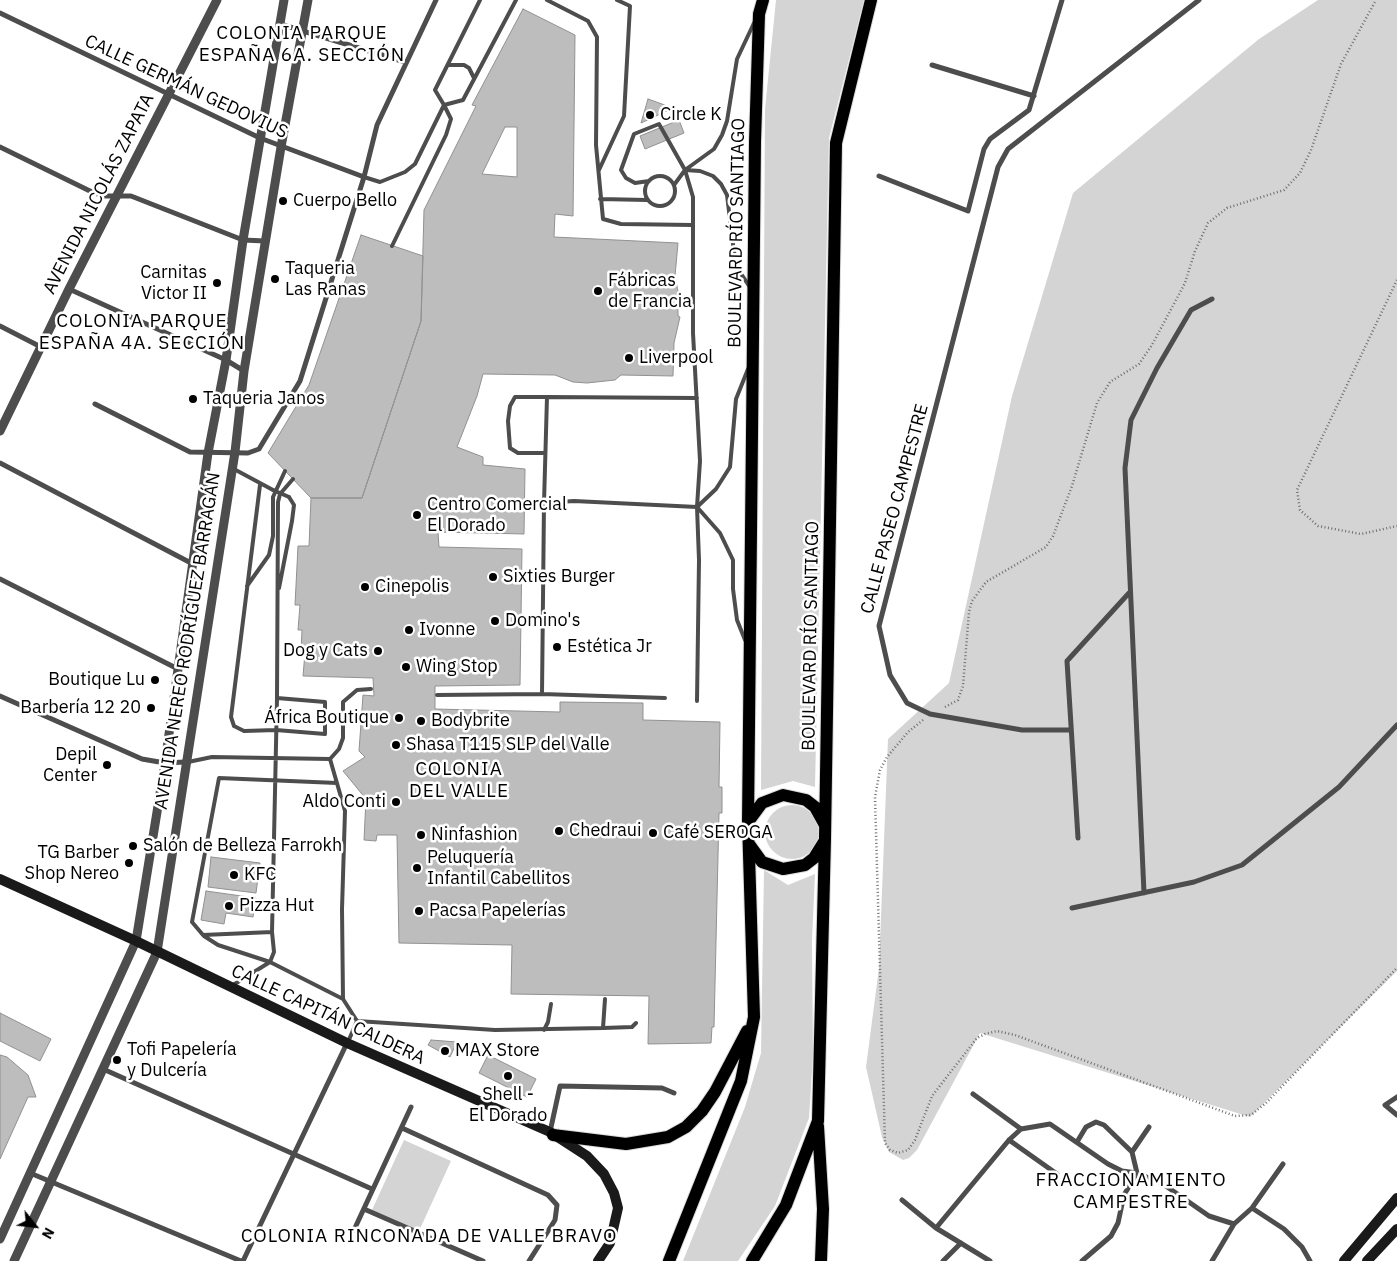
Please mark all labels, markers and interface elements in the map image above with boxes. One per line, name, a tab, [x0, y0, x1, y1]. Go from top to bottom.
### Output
district label: COLONIA PARQUE ESPAÑA 6A. SECCIÓN	[196, 23, 408, 67]
street label: CALLE GERMÁN GEDOVIUS	[81, 30, 291, 144]
street label: AVENIDA NICOLÁS ZAPATA	[39, 90, 159, 298]
place label: Circle K	[660, 104, 722, 126]
marker: Circle K	[644, 109, 656, 121]
street label: BOULEVARD RÍO SANTIAGO	[724, 118, 750, 348]
place label: Cuerpo Bello	[293, 190, 397, 212]
marker: Cuerpo Bello	[277, 195, 289, 207]
place label: Taqueria Las Ranas	[285, 258, 366, 300]
place label: Carnitas Victor II	[140, 262, 207, 304]
place label: Fábricas de Francia	[608, 270, 692, 312]
marker: Taqueria Las Ranas	[269, 273, 281, 285]
marker: Carnitas Victor II	[211, 277, 223, 289]
marker: Fábricas de Francia	[592, 285, 604, 297]
district label: COLONIA PARQUE ESPAÑA 4A. SECCIÓN	[36, 311, 248, 355]
place label: Liverpool	[639, 347, 713, 369]
marker: Liverpool	[623, 352, 635, 364]
place label: Taqueria Janos	[203, 388, 325, 410]
marker: Taqueria Janos	[187, 393, 199, 405]
street label: CALLE PASEO CAMPESTRE	[857, 402, 933, 616]
street label: AVENIDA NEREO RODRÍGUEZ BARRAGÁN	[151, 471, 225, 811]
place label: Centro Comercial El Dorado	[427, 494, 567, 536]
marker: Centro Comercial El Dorado	[411, 509, 423, 521]
street label: BOULEVARD RÍO SANTIAGO	[798, 521, 824, 751]
place label: Sixties Burger	[503, 566, 615, 588]
marker: Sixties Burger	[487, 571, 499, 583]
place label: Cinepolis	[375, 576, 449, 598]
marker: Cinepolis	[359, 581, 371, 593]
place label: Domino's	[505, 610, 580, 632]
marker: Domino's	[489, 615, 501, 627]
place label: Ivonne	[419, 619, 475, 641]
marker: Ivonne	[403, 624, 415, 636]
place label: Estética Jr	[567, 636, 652, 658]
place label: Dog y Cats	[283, 640, 368, 662]
marker: Estética Jr	[551, 641, 563, 653]
marker: Dog y Cats	[372, 645, 384, 657]
place label: Wing Stop	[416, 656, 498, 678]
marker: Wing Stop	[400, 661, 412, 673]
place label: Boutique Lu	[48, 669, 145, 691]
marker: Boutique Lu	[149, 674, 161, 686]
place label: Barbería 12 20	[20, 697, 141, 719]
marker: Barbería 12 20	[145, 702, 157, 714]
place label: África Boutique	[264, 707, 389, 729]
place label: Bodybrite	[431, 710, 510, 732]
marker: África Boutique	[393, 712, 405, 724]
marker: Bodybrite	[415, 715, 427, 727]
place label: Shasa T115 SLP del Valle	[406, 734, 610, 756]
marker: Shasa T115 SLP del Valle	[390, 739, 402, 751]
place label: Depil Center	[43, 744, 97, 786]
marker: Depil Center	[101, 759, 113, 771]
district label: COLONIA DEL VALLE	[408, 759, 510, 803]
place label: Aldo Conti	[302, 791, 386, 813]
marker: Aldo Conti	[390, 796, 402, 808]
place label: Chedraui	[569, 820, 642, 842]
place label: Café SEROGA	[663, 822, 773, 844]
place label: Ninfashion	[431, 824, 518, 846]
marker: Chedraui	[553, 825, 565, 837]
marker: Café SEROGA	[647, 827, 659, 839]
marker: Ninfashion	[415, 829, 427, 841]
place label: Salón de Belleza Farrokh	[143, 835, 342, 857]
marker: Salón de Belleza Farrokh	[127, 840, 139, 852]
place label: TG Barber Shop Nereo	[24, 842, 119, 884]
place label: Peluquería Infantil Cabellitos	[427, 847, 570, 890]
marker: TG Barber Shop Nereo	[123, 857, 135, 869]
marker: Peluquería Infantil Cabellitos	[411, 862, 423, 874]
place label: KFC	[244, 864, 276, 886]
marker: KFC	[228, 869, 240, 881]
place label: Pizza Hut	[239, 895, 314, 917]
marker: Pizza Hut	[223, 900, 235, 912]
place label: Pacsa Papelerías	[429, 900, 566, 922]
marker: Pacsa Papelerías	[413, 905, 425, 917]
street label: CALLE CAPITÁN CALDERA	[228, 961, 428, 1069]
place label: Tofi Papelería y Dulcería	[127, 1039, 237, 1082]
place label: MAX Store	[455, 1040, 540, 1062]
marker: MAX Store	[439, 1045, 451, 1057]
marker: Tofi Papelería y Dulcería	[111, 1054, 123, 1066]
marker: Shell - El Dorado	[502, 1070, 514, 1082]
place label: Shell - El Dorado	[469, 1084, 547, 1126]
district label: FRACCIONAMIENTO CAMPESTRE	[1034, 1170, 1228, 1214]
north arrow	[10, 1201, 60, 1251]
text: N	[38, 1224, 58, 1242]
district label: COLONIA RINCONADA DE VALLE BRAVO	[237, 1226, 621, 1248]

